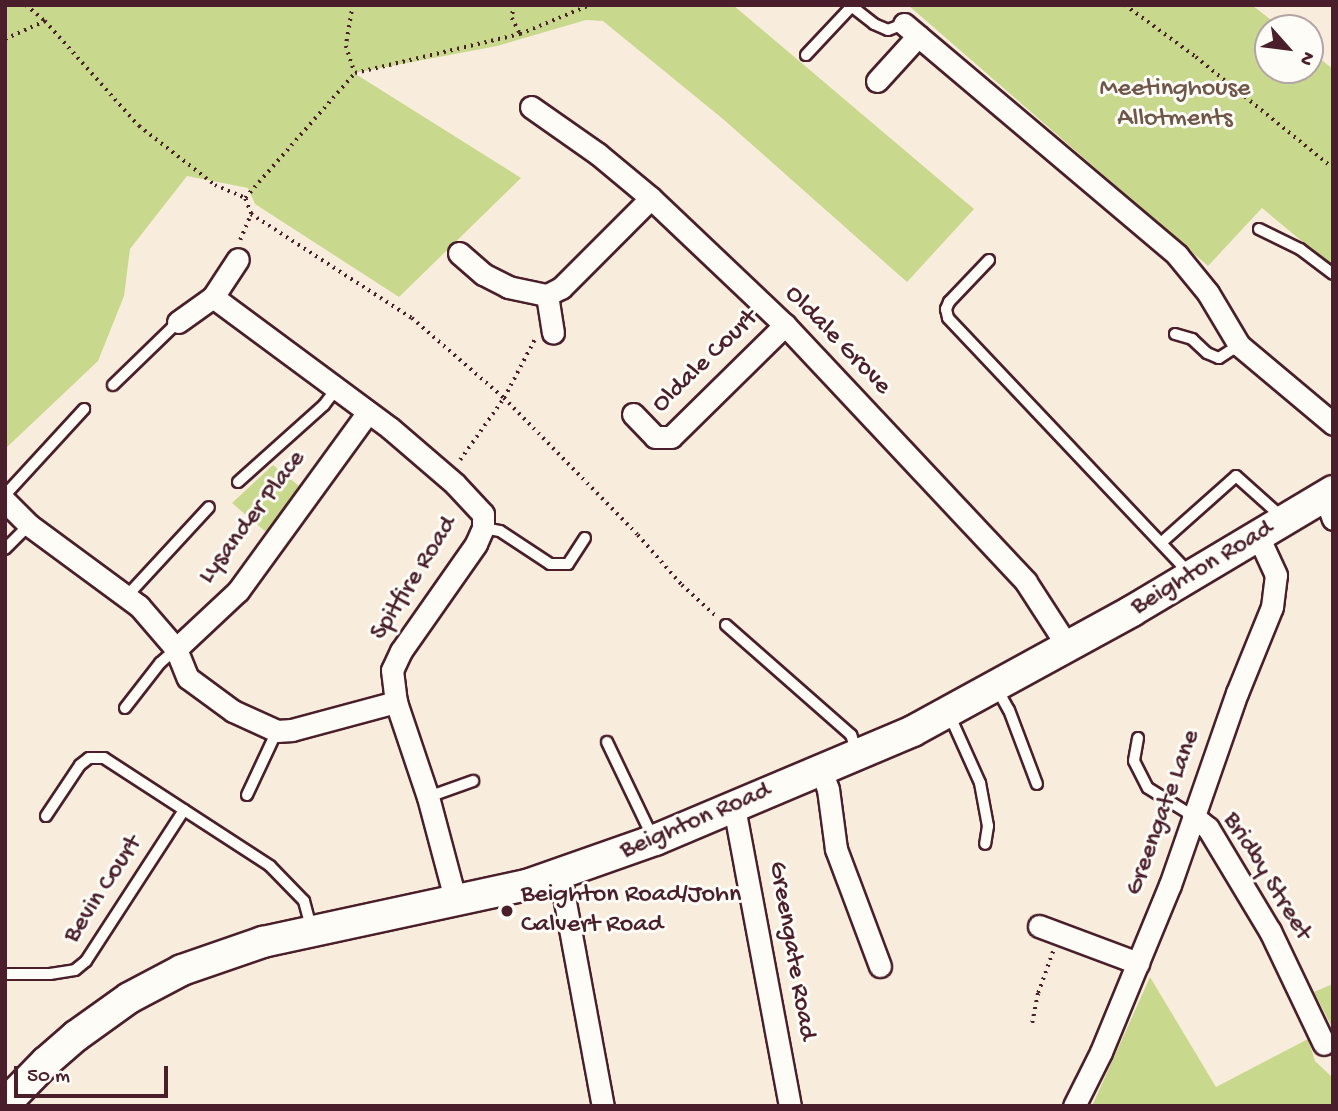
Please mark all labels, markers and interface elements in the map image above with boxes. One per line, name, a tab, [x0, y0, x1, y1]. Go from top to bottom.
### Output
north arrow	[1254, 14, 1324, 84]
text: N	[1293, 47, 1319, 69]
park label: Meetinghouse Allotments	[1100, 74, 1250, 136]
street label: Oldale Grove	[777, 280, 897, 402]
street label: Oldale Court	[646, 304, 766, 420]
street label: Lysander Place	[193, 445, 313, 591]
street label: Spitfire Road	[365, 511, 465, 647]
street label: Beighton Road	[1126, 514, 1280, 624]
street label: Greengate Lane	[1120, 726, 1208, 900]
street label: Beighton Road	[616, 776, 776, 868]
street label: Bridby Street	[1214, 807, 1318, 947]
street label: Bevin Court	[58, 830, 150, 950]
street label: Greengate Road	[760, 859, 822, 1043]
place label: Beighton Road/John Calvert Road	[521, 880, 741, 942]
marker: Beighton Road/John Calvert Road	[499, 903, 515, 919]
scale bar	[18, 1052, 172, 1096]
text: 50 m	[27, 1065, 70, 1090]

